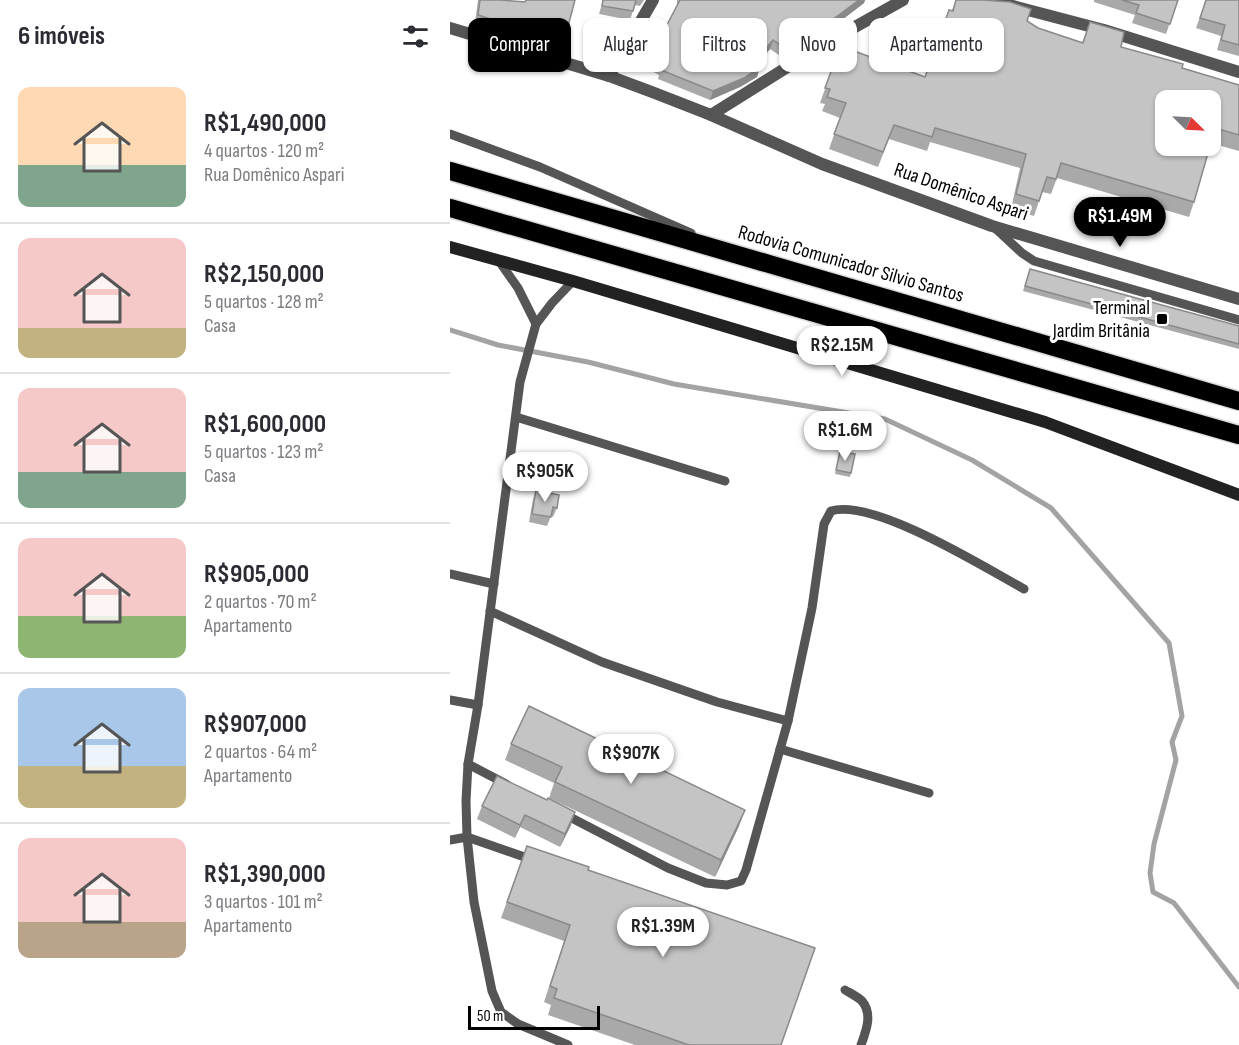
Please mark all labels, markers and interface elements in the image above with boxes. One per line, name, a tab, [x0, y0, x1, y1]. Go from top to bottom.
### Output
chip: Comprar	[468, 18, 571, 72]
chip: Alugar	[583, 18, 669, 72]
chip: Filtros	[681, 18, 767, 72]
chip: Novo	[779, 18, 857, 72]
chip: Apartamento	[869, 18, 1004, 72]
icon: filters	[399, 20, 432, 53]
text: 6 imóveis	[18, 21, 105, 52]
north arrow	[1155, 90, 1221, 156]
map controls	[1155, 90, 1221, 156]
text: R$1,490,000	[204, 108, 326, 139]
icon: home	[66, 111, 138, 183]
text: 4 quartos · 120 m²	[204, 139, 324, 163]
street label: Rua Domênico Aspari	[891, 158, 1031, 226]
text: Rua Domênico Aspari	[204, 163, 344, 187]
pin: R$1.49M	[1065, 197, 1175, 248]
text: R$1.49M	[1088, 204, 1152, 228]
street label: Rodovia Comunicador Silvio Santos	[735, 220, 967, 308]
text: R$2,150,000	[204, 259, 324, 290]
icon: home	[66, 262, 138, 334]
text: 5 quartos · 128 m²	[204, 290, 324, 314]
place label: Terminal Jardim Britânia	[1052, 296, 1150, 343]
marker: Terminal Jardim Britânia	[1155, 312, 1169, 326]
text: Casa	[204, 314, 236, 338]
pin: R$2.15M	[787, 326, 897, 377]
text: R$2.15M	[811, 333, 873, 357]
text: R$1,600,000	[204, 409, 326, 440]
pin: R$1.6M	[796, 411, 894, 462]
icon: home	[66, 412, 138, 484]
text: R$1.6M	[818, 418, 872, 442]
text: 5 quartos · 123 m²	[204, 440, 323, 464]
pin: R$905K	[496, 452, 594, 503]
text: R$905K	[516, 459, 574, 483]
text: Casa	[204, 464, 236, 488]
text: R$905,000	[204, 559, 309, 590]
icon: home	[66, 562, 138, 634]
text: 2 quartos · 70 m²	[204, 590, 317, 614]
text: Apartamento	[204, 614, 292, 638]
text: R$907,000	[204, 709, 307, 740]
icon: home	[66, 712, 138, 784]
pin: R$907K	[582, 734, 680, 785]
text: 2 quartos · 64 m²	[204, 740, 317, 764]
text: R$907K	[602, 741, 660, 765]
text: Apartamento	[204, 764, 292, 788]
text: R$1,390,000	[204, 859, 326, 890]
icon: home	[66, 862, 138, 934]
text: 3 quartos · 101 m²	[204, 890, 323, 914]
pin: R$1.39M	[608, 907, 718, 958]
text: Apartamento	[204, 914, 292, 938]
text: R$1.39M	[631, 914, 695, 938]
scale bar	[468, 1003, 600, 1030]
text: 50 m	[477, 1007, 503, 1026]

